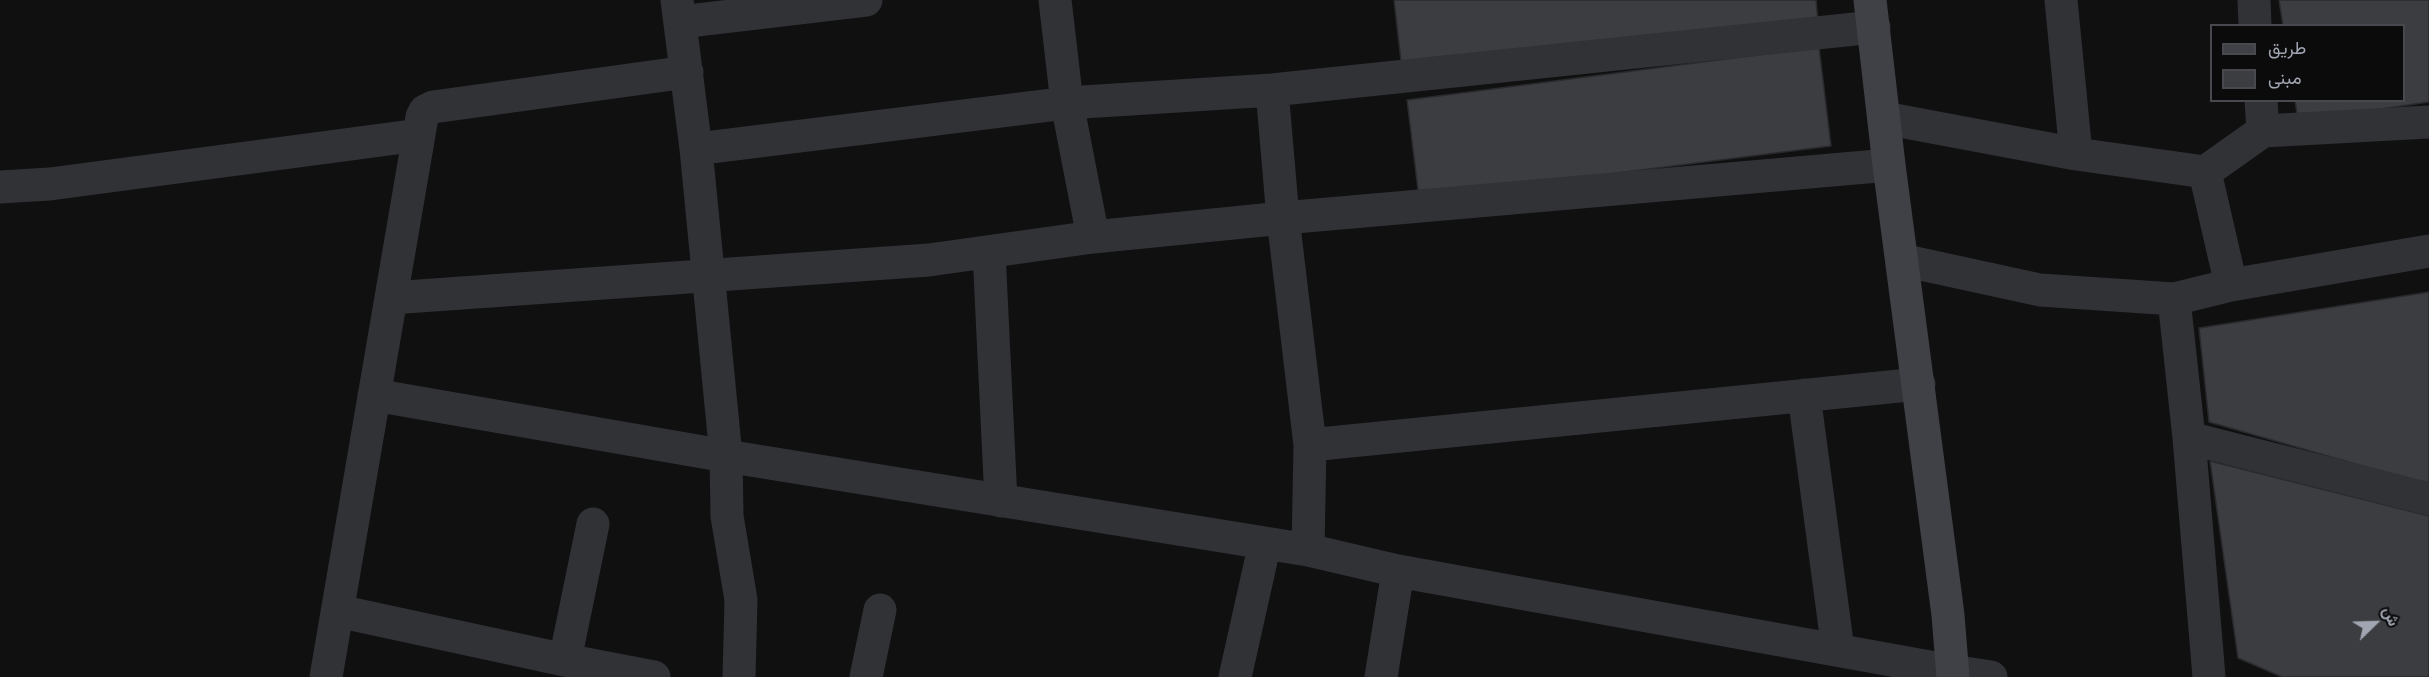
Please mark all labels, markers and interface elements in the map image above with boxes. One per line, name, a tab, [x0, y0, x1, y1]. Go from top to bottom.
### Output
legend	[2210, 24, 2405, 102]
text: طريق	[2268, 35, 2306, 59]
text: مبنى	[2268, 65, 2302, 89]
north arrow	[2345, 593, 2405, 653]
text: ش	[2378, 603, 2405, 629]

